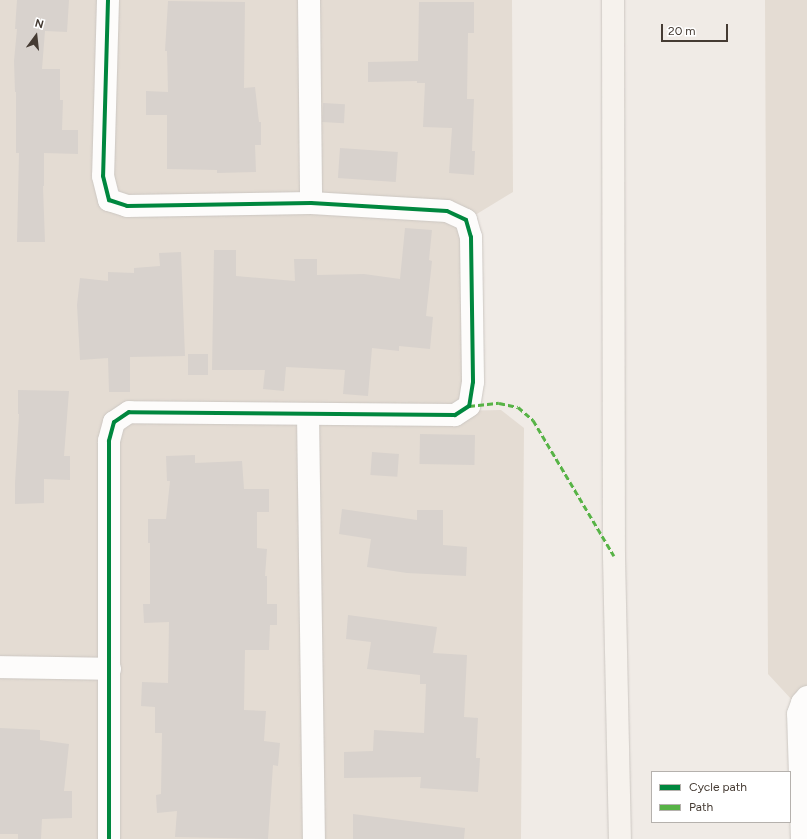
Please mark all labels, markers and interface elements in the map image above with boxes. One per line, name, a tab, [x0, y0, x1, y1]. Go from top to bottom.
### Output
north arrow	[16, 16, 56, 56]
scale bar	[663, 16, 730, 42]
text: N	[33, 17, 45, 31]
text: 20 m	[668, 24, 696, 38]
legend	[651, 771, 791, 823]
text: Cycle path	[689, 780, 747, 794]
text: Path	[689, 800, 713, 814]

